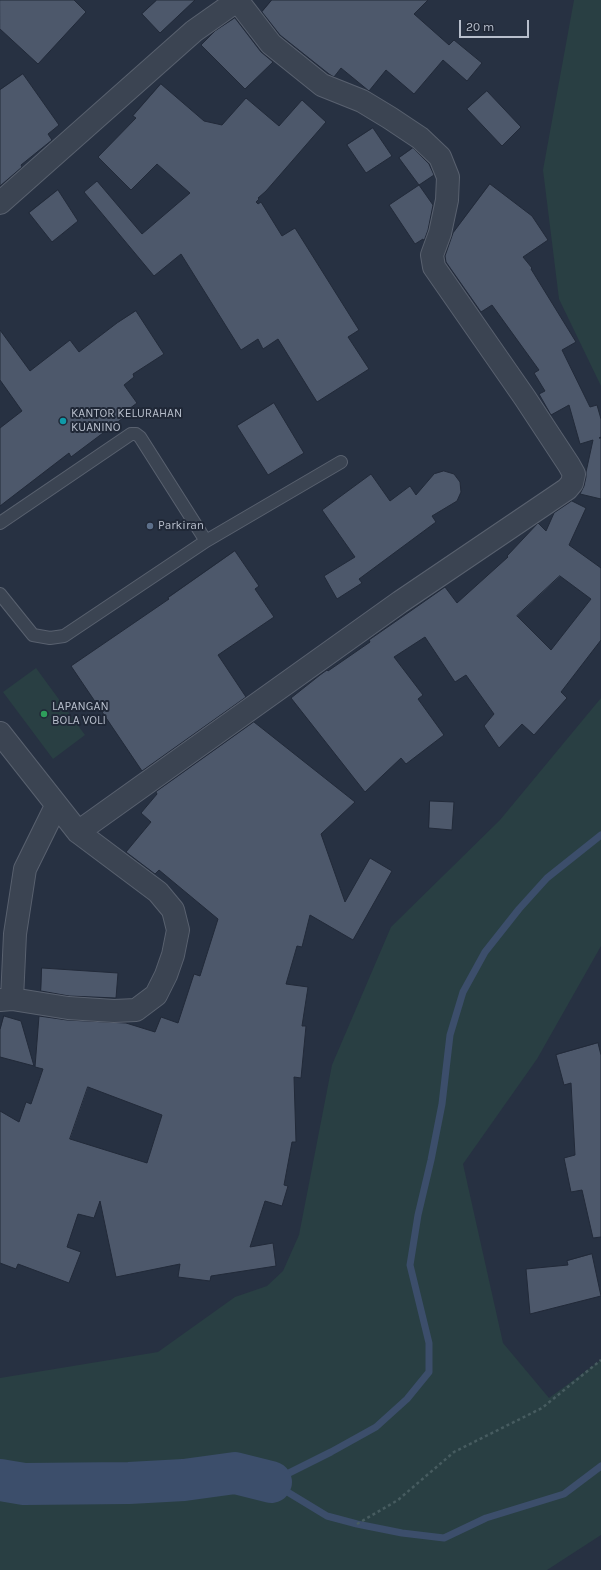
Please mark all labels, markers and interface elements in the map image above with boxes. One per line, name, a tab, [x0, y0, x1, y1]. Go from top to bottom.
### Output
scale bar	[461, 12, 531, 38]
text: 20 m	[466, 20, 494, 34]
place label: KANTOR KELURAHAN KUANINO	[71, 407, 182, 435]
marker: KANTOR KELURAHAN KUANINO	[58, 416, 68, 426]
place label: Parkiran	[158, 519, 204, 533]
marker: Parkiran	[145, 521, 155, 531]
place label: LAPANGAN BOLA VOLI	[52, 700, 109, 728]
marker: LAPANGAN BOLA VOLI	[39, 709, 49, 719]

